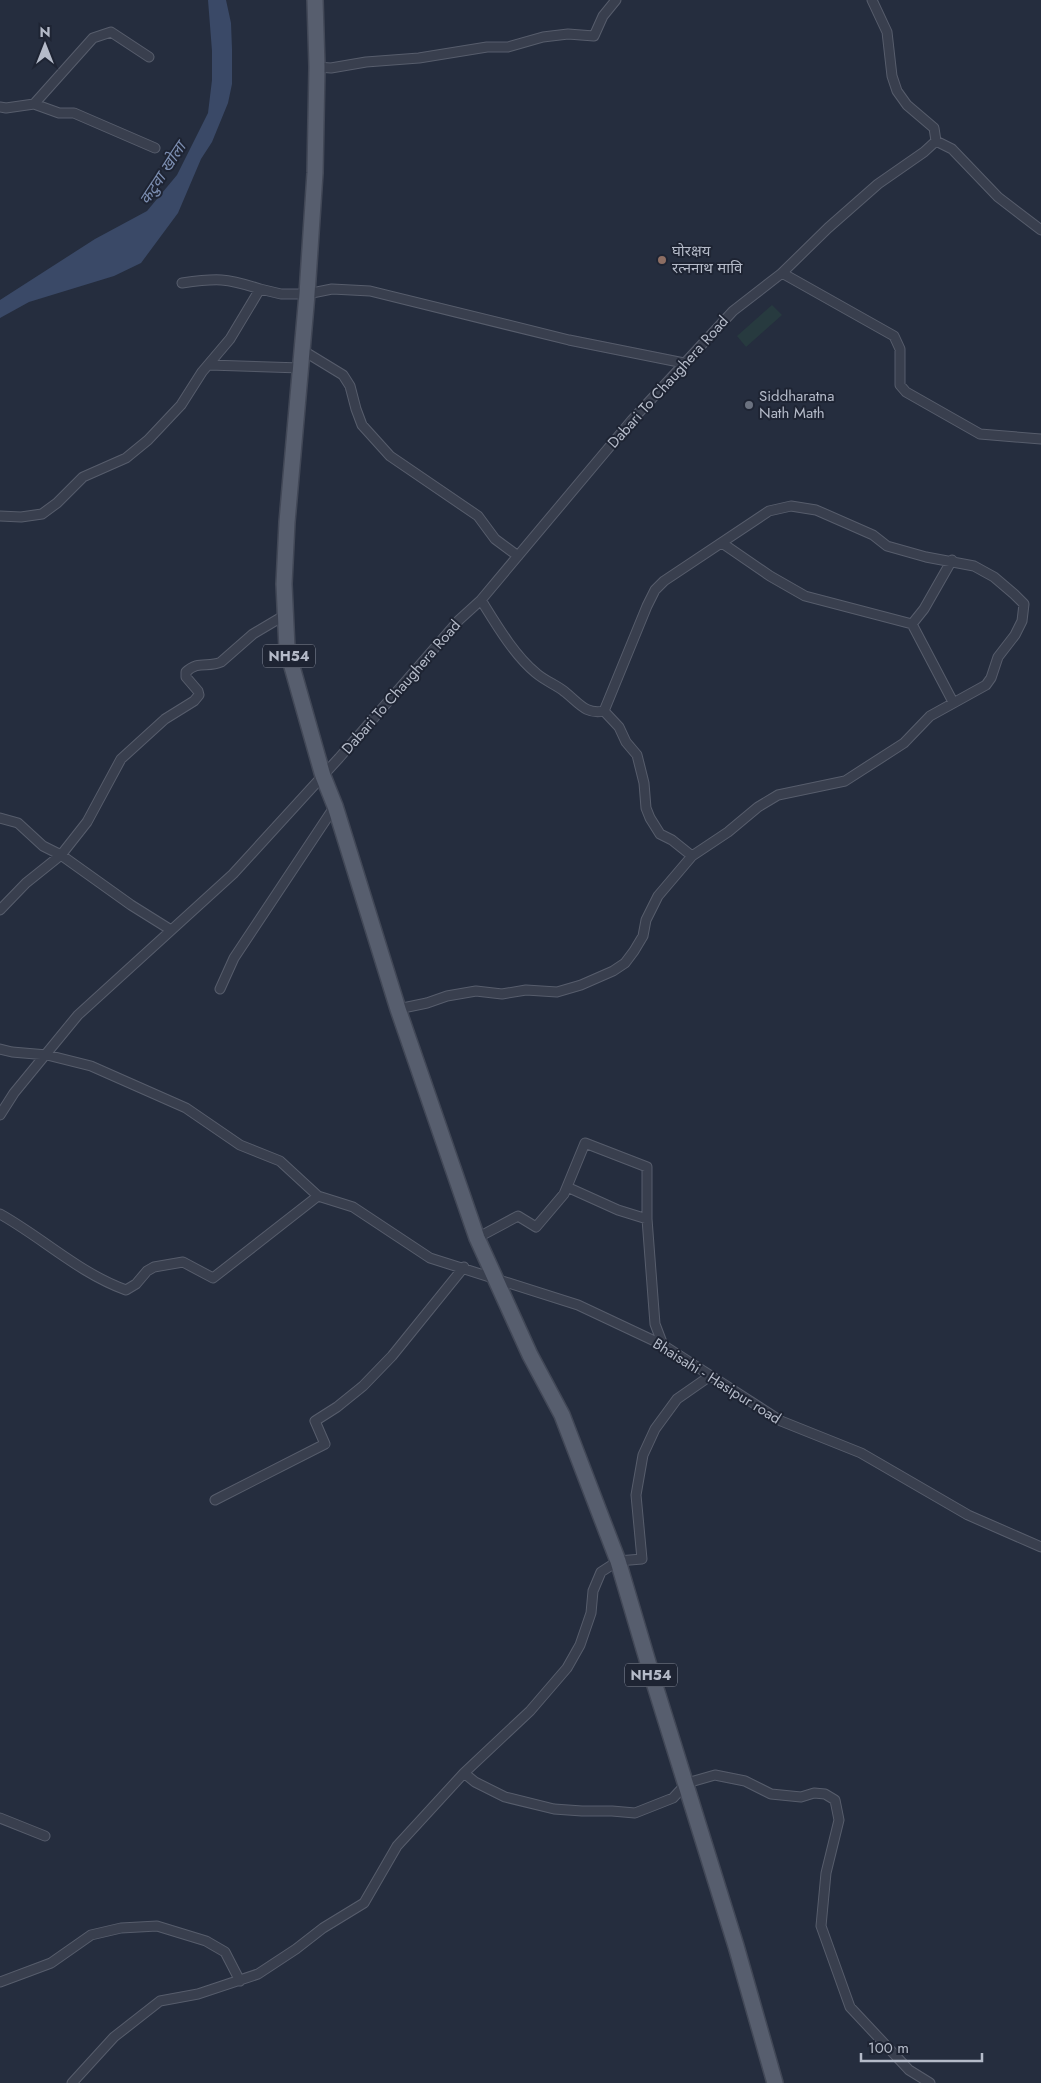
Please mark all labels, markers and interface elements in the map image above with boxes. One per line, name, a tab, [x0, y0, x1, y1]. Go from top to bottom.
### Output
north arrow	[20, 20, 70, 70]
text: N	[39, 22, 51, 42]
water label: कटुवा खोला	[134, 135, 193, 209]
place label: घोरक्षय रत्ननाथ मावि	[672, 240, 743, 279]
marker: घोरक्षय रत्ननाथ मावि	[656, 254, 668, 266]
street label: Dabari To Chaughera Road	[602, 311, 734, 453]
place label: Siddharatna Nath Math	[759, 385, 834, 424]
marker: Siddharatna Nath Math	[743, 399, 755, 411]
street label: Dabari To Chaughera Road	[336, 615, 466, 759]
road number: NH54	[263, 644, 315, 668]
street label: Bhaisahi - Hasipur road	[649, 1333, 785, 1429]
road number: NH54	[625, 1664, 677, 1686]
scale bar	[861, 2030, 982, 2062]
text: 100 m	[868, 2037, 909, 2059]

